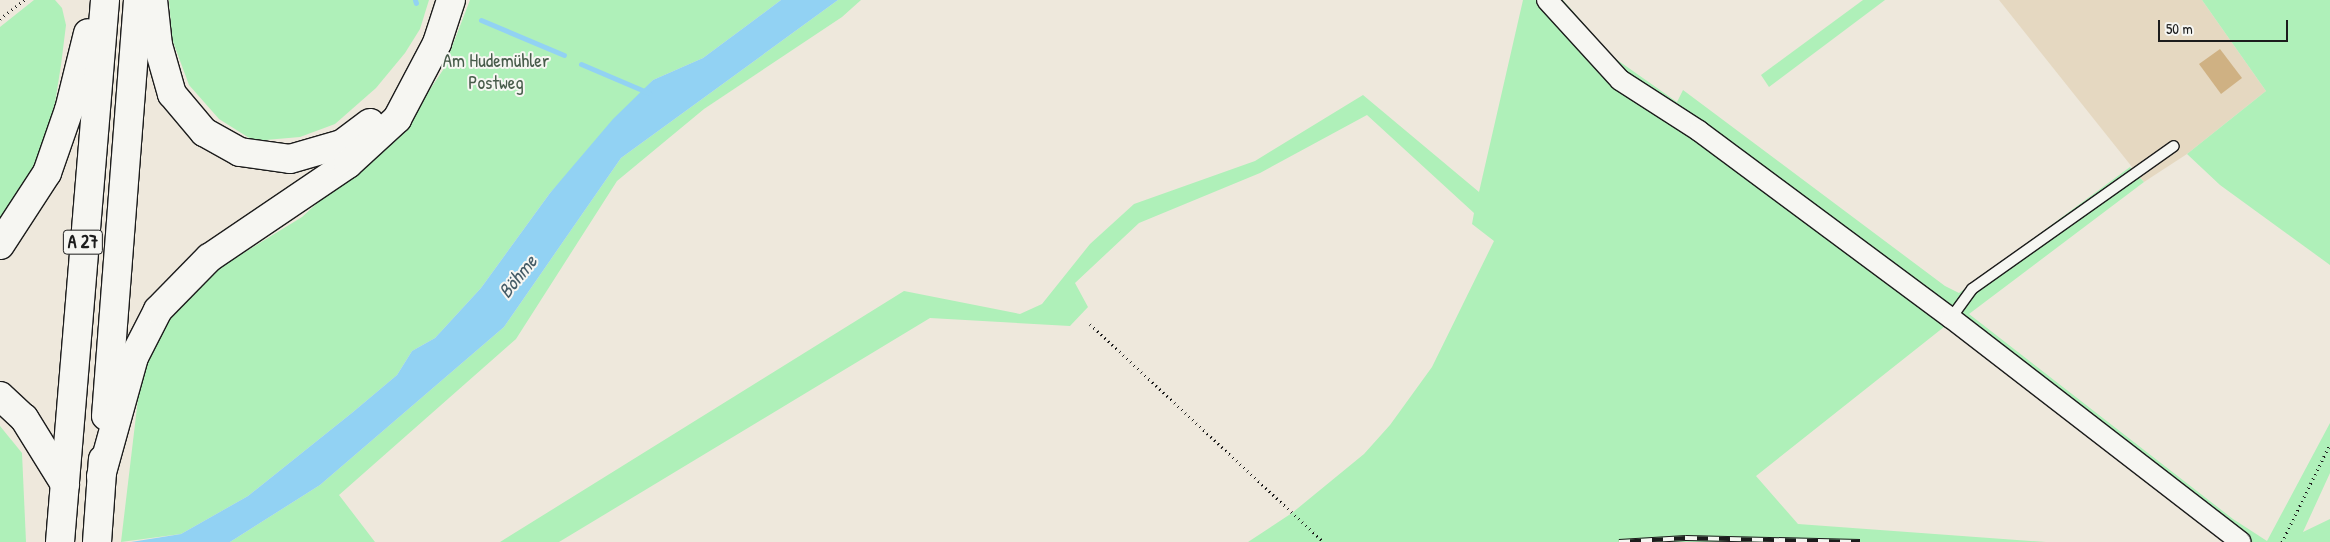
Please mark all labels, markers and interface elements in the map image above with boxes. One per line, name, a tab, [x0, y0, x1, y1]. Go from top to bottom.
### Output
scale bar	[2160, 10, 2290, 42]
text: 50 m	[2166, 18, 2193, 39]
park label: Am Hudemühler Postweg	[443, 50, 549, 94]
road number: A 27	[62, 226, 104, 258]
water label: Böhme	[493, 250, 541, 302]

